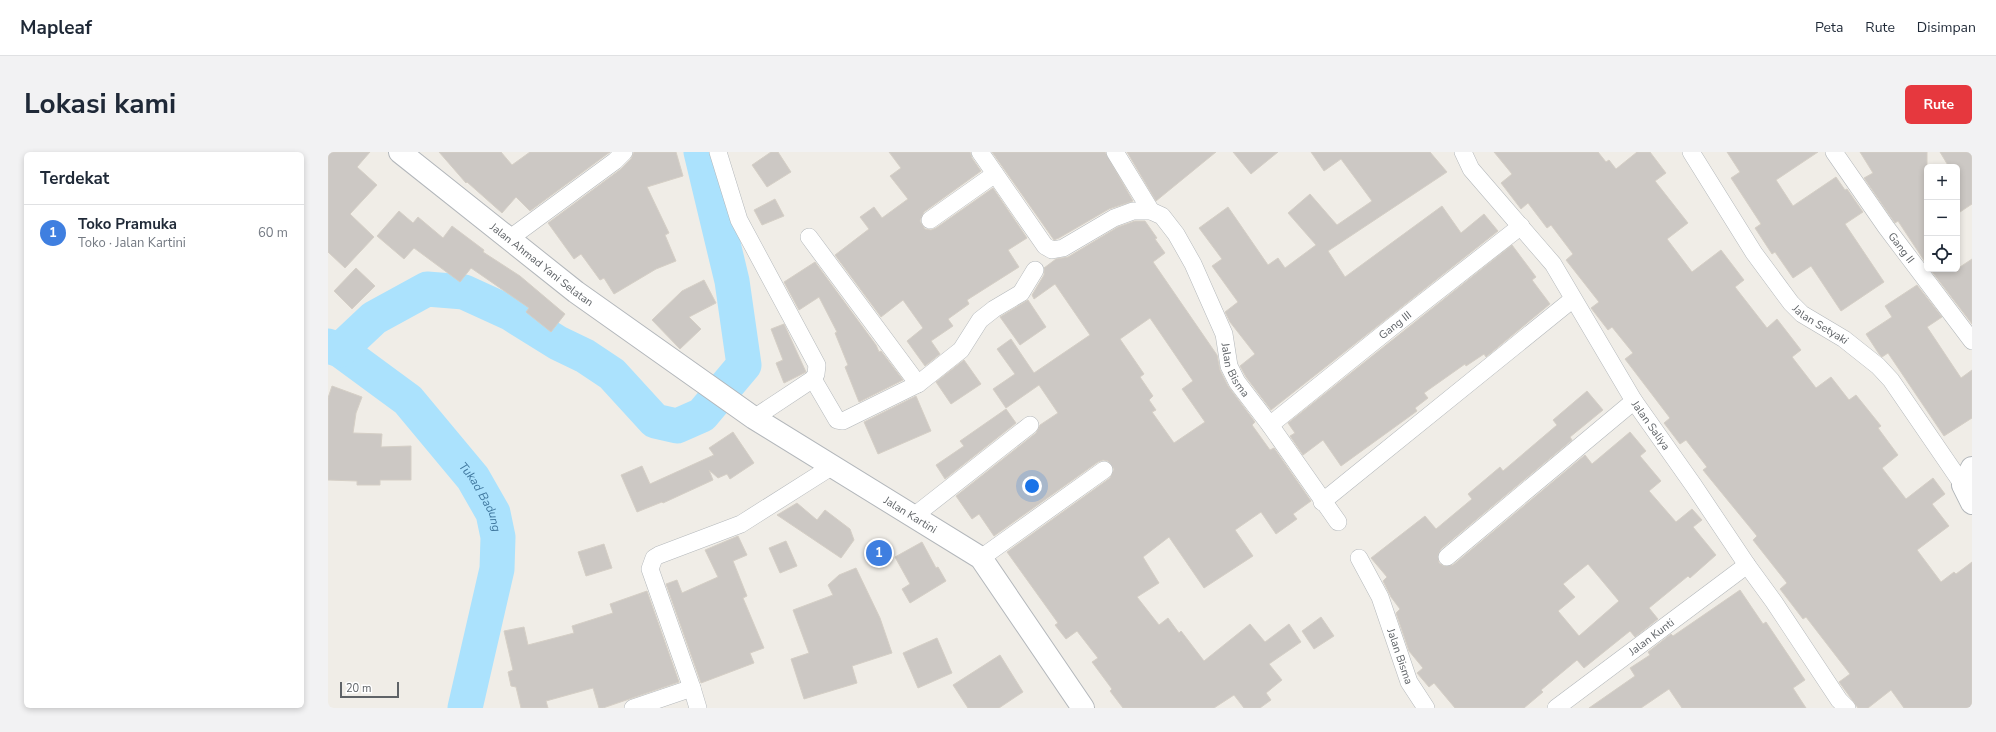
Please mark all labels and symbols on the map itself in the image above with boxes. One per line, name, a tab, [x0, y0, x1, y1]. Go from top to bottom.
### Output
street label: Jalan Ahmad Yani Selatan	[486, 219, 596, 310]
street label: Gang II	[1885, 229, 1918, 266]
street label: Jalan Setyaki	[1788, 301, 1852, 348]
street label: Gang III	[1376, 308, 1415, 343]
street label: Jalan Bisma	[1217, 341, 1253, 400]
street label: Jalan Saliya	[1627, 397, 1673, 453]
water label: Tukad Badung	[455, 459, 505, 533]
your location	[1022, 476, 1042, 496]
street label: Jalan Kartini	[880, 492, 940, 537]
pin: 1	[866, 538, 892, 568]
street label: Jalan Kunti	[1625, 615, 1677, 660]
street label: Jalan Bisma	[1383, 626, 1416, 687]
scale bar	[340, 680, 399, 699]

